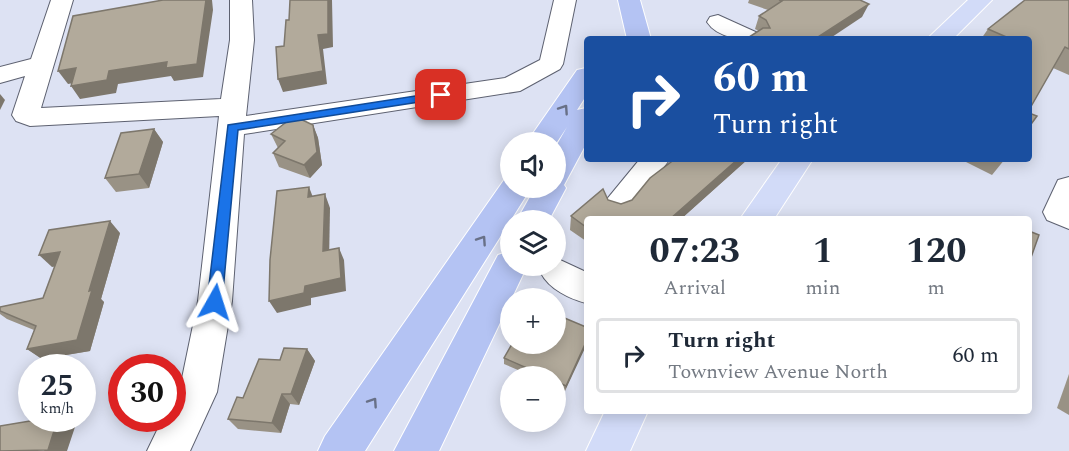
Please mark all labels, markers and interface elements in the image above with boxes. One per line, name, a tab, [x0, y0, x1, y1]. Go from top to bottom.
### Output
text: 60 m	[713, 47, 808, 110]
icon: right	[614, 60, 692, 138]
pin	[415, 69, 466, 120]
icon: arrive	[424, 78, 457, 111]
text: Turn right	[713, 104, 838, 146]
one-way arrow	[557, 105, 568, 116]
map controls	[500, 132, 566, 432]
button: sound	[500, 132, 566, 198]
button: layers	[500, 210, 566, 276]
text: 07:23	[649, 224, 740, 279]
text: 1	[813, 224, 833, 279]
text: 120	[906, 224, 966, 279]
one-way arrow	[475, 236, 486, 247]
position arrow	[183, 270, 247, 334]
text: Arrival	[664, 273, 726, 303]
text: min	[805, 273, 840, 303]
text: m	[928, 273, 945, 303]
button: +	[500, 288, 566, 354]
text: Turn right	[668, 324, 775, 357]
icon: right	[617, 339, 650, 372]
text: 60 m	[953, 339, 999, 372]
speed limit sign: 30	[108, 354, 186, 432]
text: Townview Avenue North	[668, 357, 888, 387]
text: 25	[40, 363, 74, 409]
button: −	[500, 366, 566, 432]
text: km/h	[40, 397, 74, 420]
one-way arrow	[366, 398, 377, 409]

